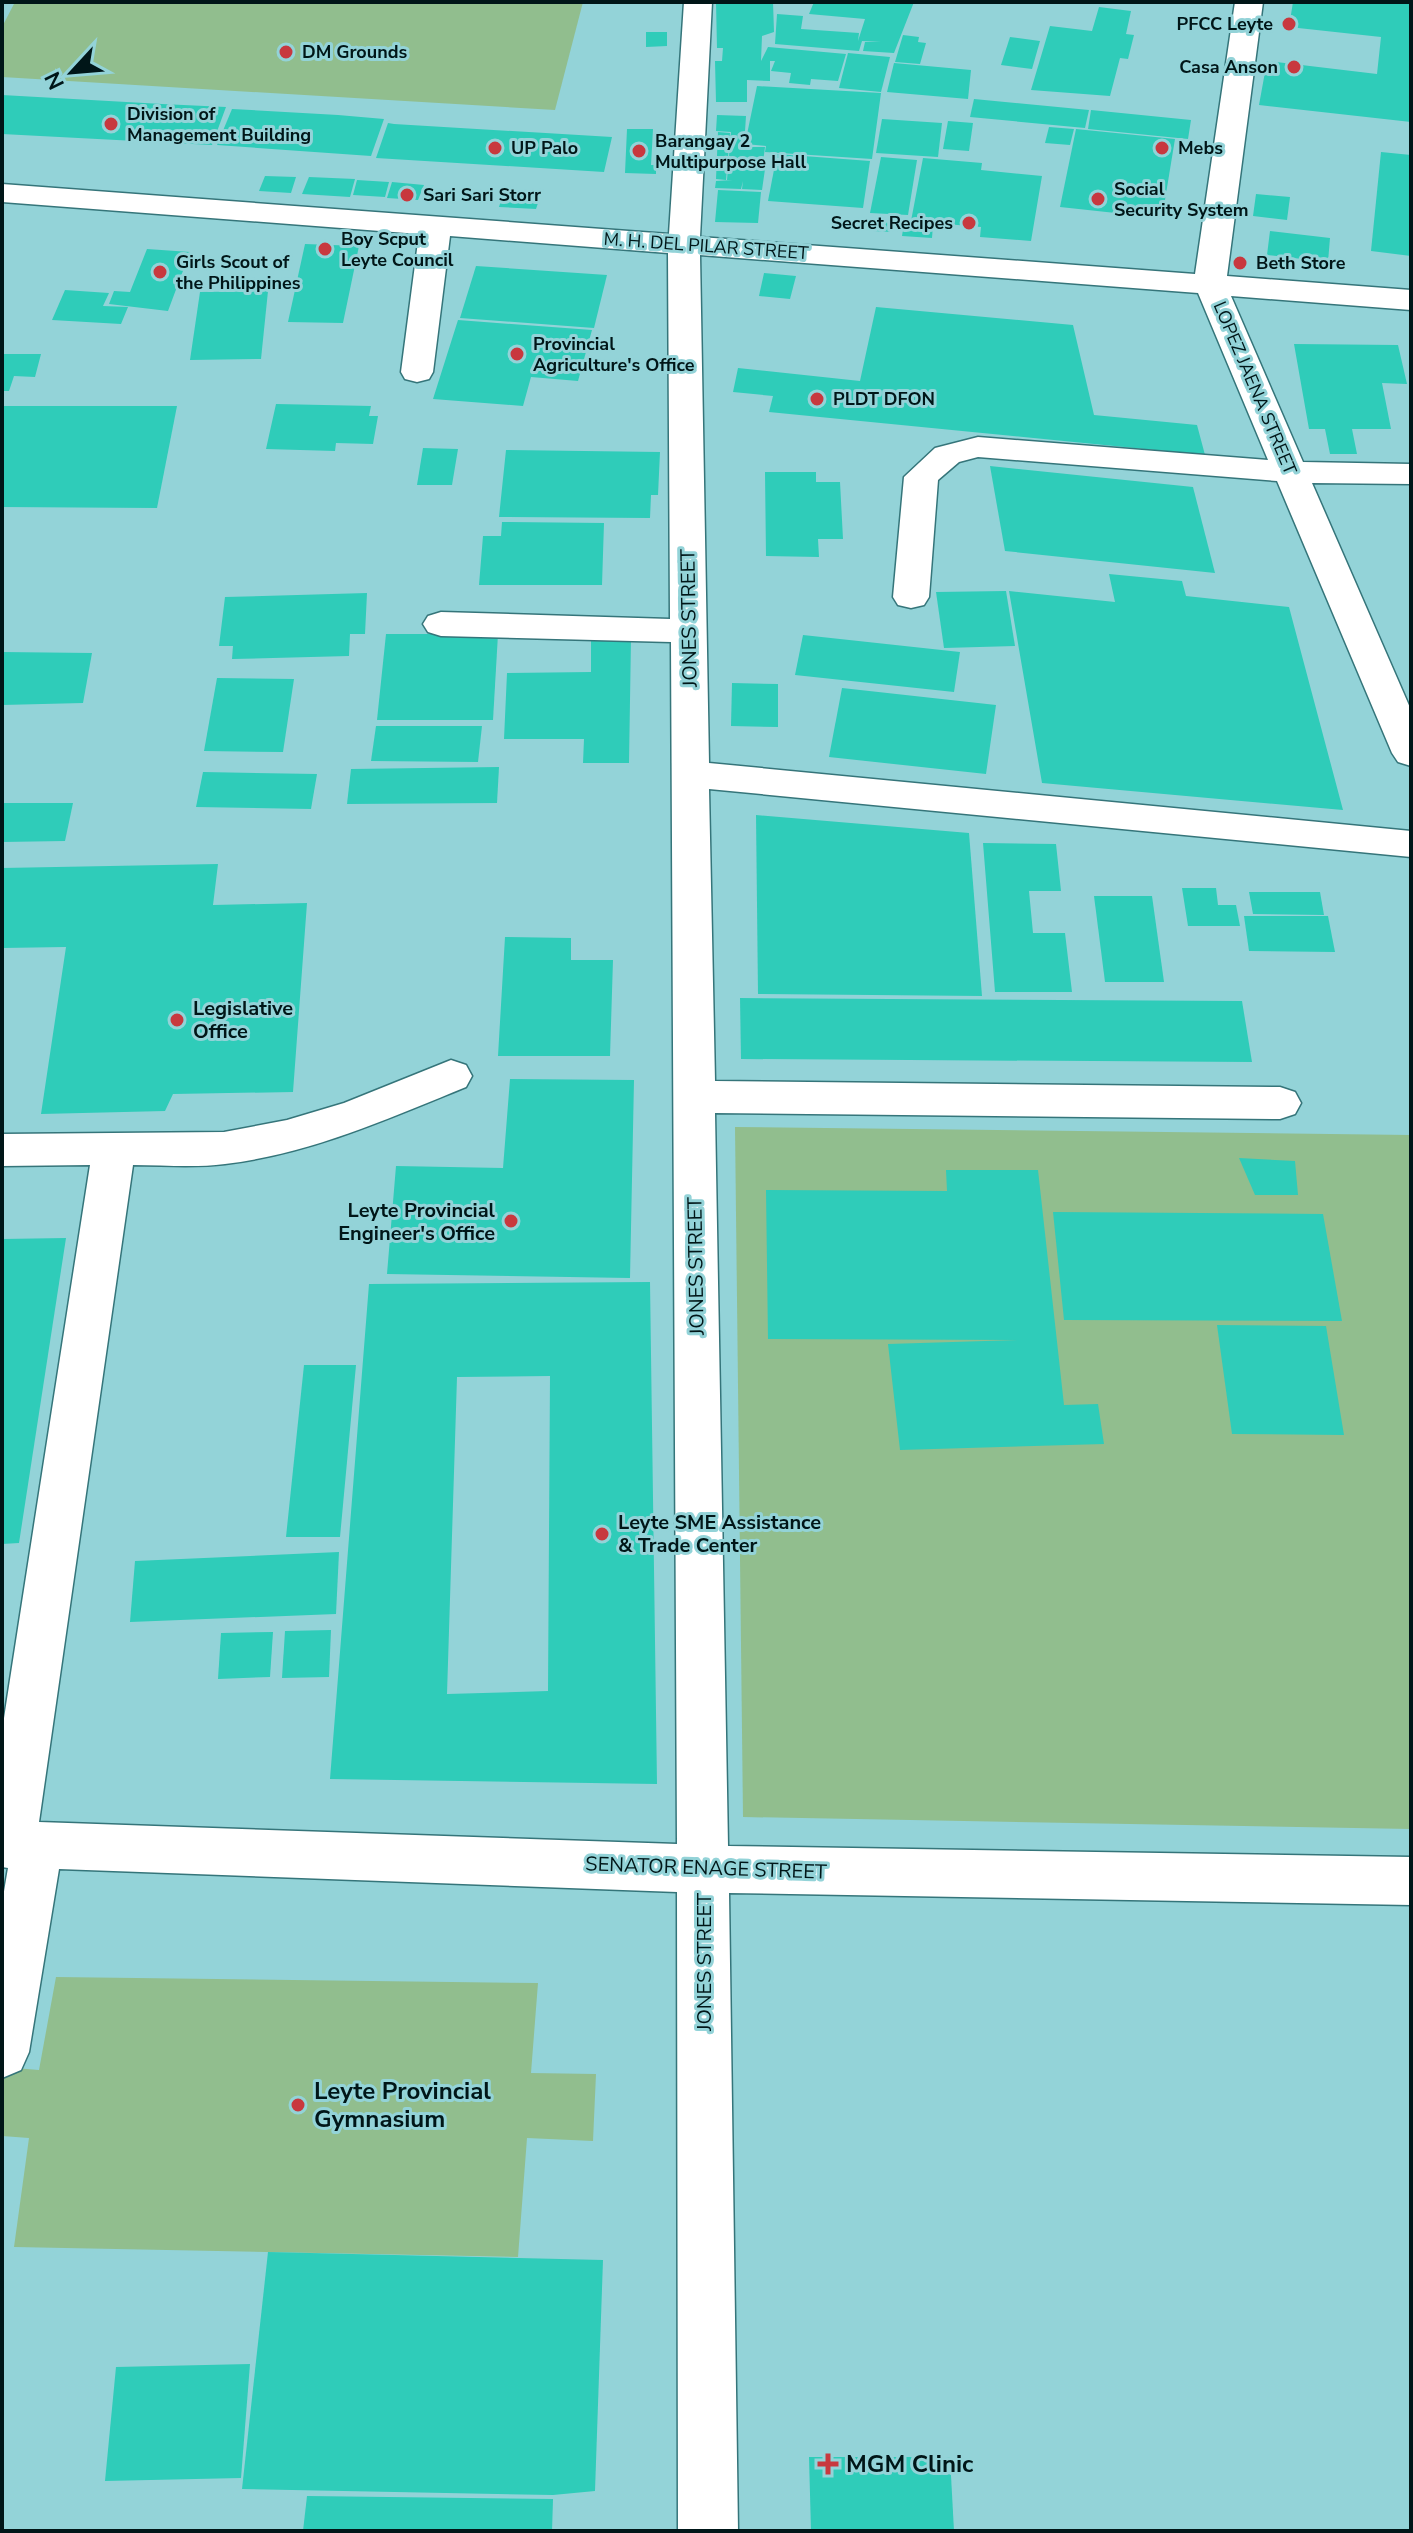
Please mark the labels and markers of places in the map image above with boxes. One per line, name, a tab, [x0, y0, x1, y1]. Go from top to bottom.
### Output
place label: PFCC Leyte	[1177, 12, 1273, 36]
marker: PFCC Leyte	[1280, 15, 1298, 33]
place label: DM Grounds	[302, 40, 407, 64]
marker: DM Grounds	[277, 43, 295, 61]
place label: Casa Anson	[1179, 55, 1278, 79]
marker: Casa Anson	[1285, 58, 1303, 76]
place label: Division of Management Building	[127, 102, 311, 147]
marker: Division of Management Building	[102, 115, 120, 133]
place label: Barangay 2 Multipurpose Hall	[655, 129, 806, 174]
place label: UP Palo	[511, 136, 578, 160]
place label: Mebs	[1178, 136, 1223, 160]
marker: UP Palo	[486, 139, 504, 157]
marker: Mebs	[1153, 139, 1171, 157]
marker: Barangay 2 Multipurpose Hall	[630, 142, 648, 160]
place label: Social Security System	[1114, 177, 1249, 222]
place label: Sari Sari Storr	[423, 183, 541, 207]
marker: Sari Sari Storr	[398, 186, 416, 204]
marker: Social Security System	[1089, 190, 1107, 208]
place label: Secret Recipes	[831, 211, 953, 235]
marker: Secret Recipes	[960, 214, 978, 232]
place label: Boy Scput Leyte Council	[341, 227, 454, 272]
marker: Boy Scput Leyte Council	[316, 240, 334, 258]
place label: Girls Scout of the Philippines	[176, 250, 301, 295]
place label: Beth Store	[1256, 251, 1346, 275]
marker: Beth Store	[1231, 254, 1249, 272]
marker: Girls Scout of the Philippines	[151, 263, 169, 281]
place label: Provincial Agriculture's Office	[533, 332, 695, 377]
marker: Provincial Agriculture's Office	[508, 345, 526, 363]
place label: PLDT DFON	[833, 387, 935, 411]
marker: PLDT DFON	[808, 390, 826, 408]
place label: Legislative Office	[193, 995, 293, 1045]
marker: Legislative Office	[168, 1011, 186, 1029]
place label: Leyte Provincial Engineer's Office	[338, 1197, 496, 1247]
marker: Leyte Provincial Engineer's Office	[502, 1212, 520, 1230]
place label: Leyte SME Assistance & Trade Center	[618, 1509, 821, 1559]
marker: Leyte SME Assistance & Trade Center	[593, 1525, 611, 1543]
place label: Leyte Provincial Gymnasium	[314, 2075, 491, 2135]
marker: Leyte Provincial Gymnasium	[289, 2096, 307, 2114]
place label: MGM Clinic	[846, 2448, 974, 2480]
marker: MGM Clinic	[817, 2453, 839, 2475]

